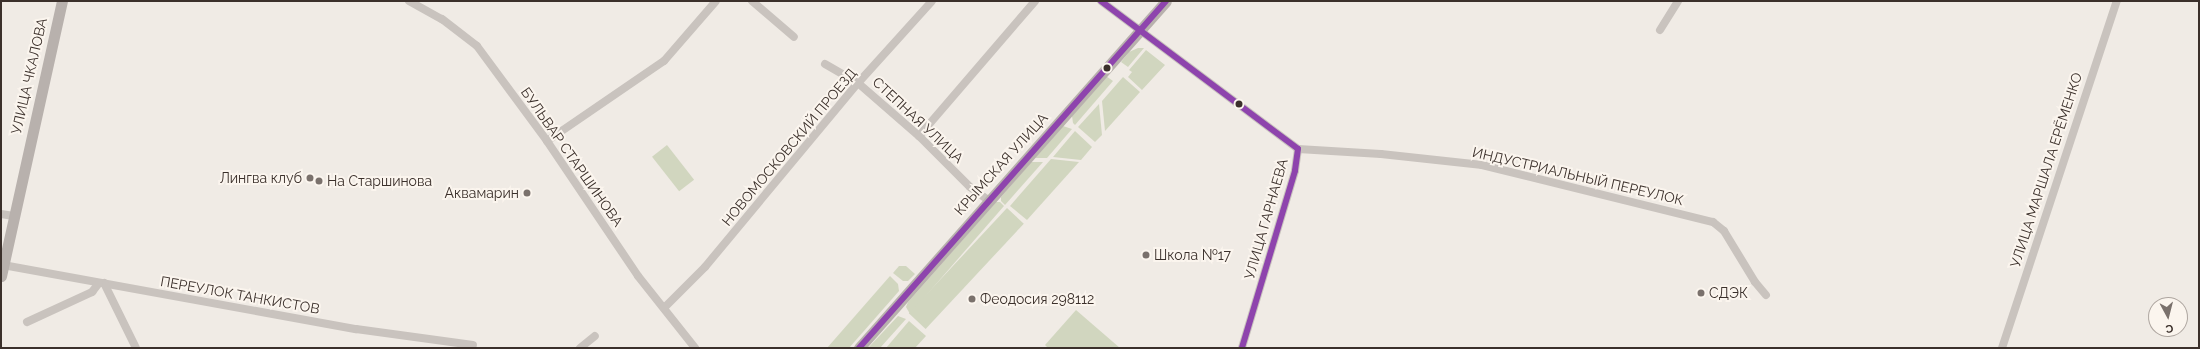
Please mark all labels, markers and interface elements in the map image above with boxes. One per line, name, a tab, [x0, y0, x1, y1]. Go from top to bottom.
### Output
street label: УЛИЦА ЧКАЛОВА	[7, 16, 51, 136]
unlabelled marker	[1102, 63, 1112, 73]
street label: НОВОМОСКОВСКИЙ ПРОЕЗД	[718, 65, 860, 229]
street label: УЛИЦА МАРШАЛА ЕРЁМЕНКО	[2006, 70, 2086, 270]
street label: СТЕПНАЯ УЛИЦА	[869, 74, 967, 166]
street label: БУЛЬВАР СТАРШИНОВА	[518, 84, 626, 230]
unlabelled marker	[1234, 99, 1244, 109]
street label: КРЫМСКАЯ УЛИЦА	[951, 110, 1051, 218]
street label: ИНДУСТРИАЛЬНЫЙ ПЕРЕУЛОК	[1471, 144, 1685, 208]
street label: УЛИЦА ГАРНАЕВА	[1241, 157, 1291, 281]
place label: Лингва клуб	[220, 170, 302, 186]
marker: Лингва клуб	[305, 173, 315, 183]
place label: На Старшинова	[327, 173, 432, 189]
marker: На Старшинова	[314, 176, 324, 186]
place label: Аквамарин	[445, 185, 519, 201]
marker: Аквамарин	[522, 188, 532, 198]
place label: Школа №17	[1154, 247, 1231, 263]
marker: Школа №17	[1141, 250, 1151, 260]
street label: ПЕРЕУЛОК ТАНКИСТОВ	[159, 273, 321, 317]
place label: СДЭК	[1709, 285, 1748, 301]
marker: СДЭК	[1696, 288, 1706, 298]
place label: Феодосия 298112	[980, 291, 1094, 307]
marker: Феодосия 298112	[967, 294, 977, 304]
north arrow	[2148, 297, 2188, 337]
text: С	[2165, 322, 2174, 335]

